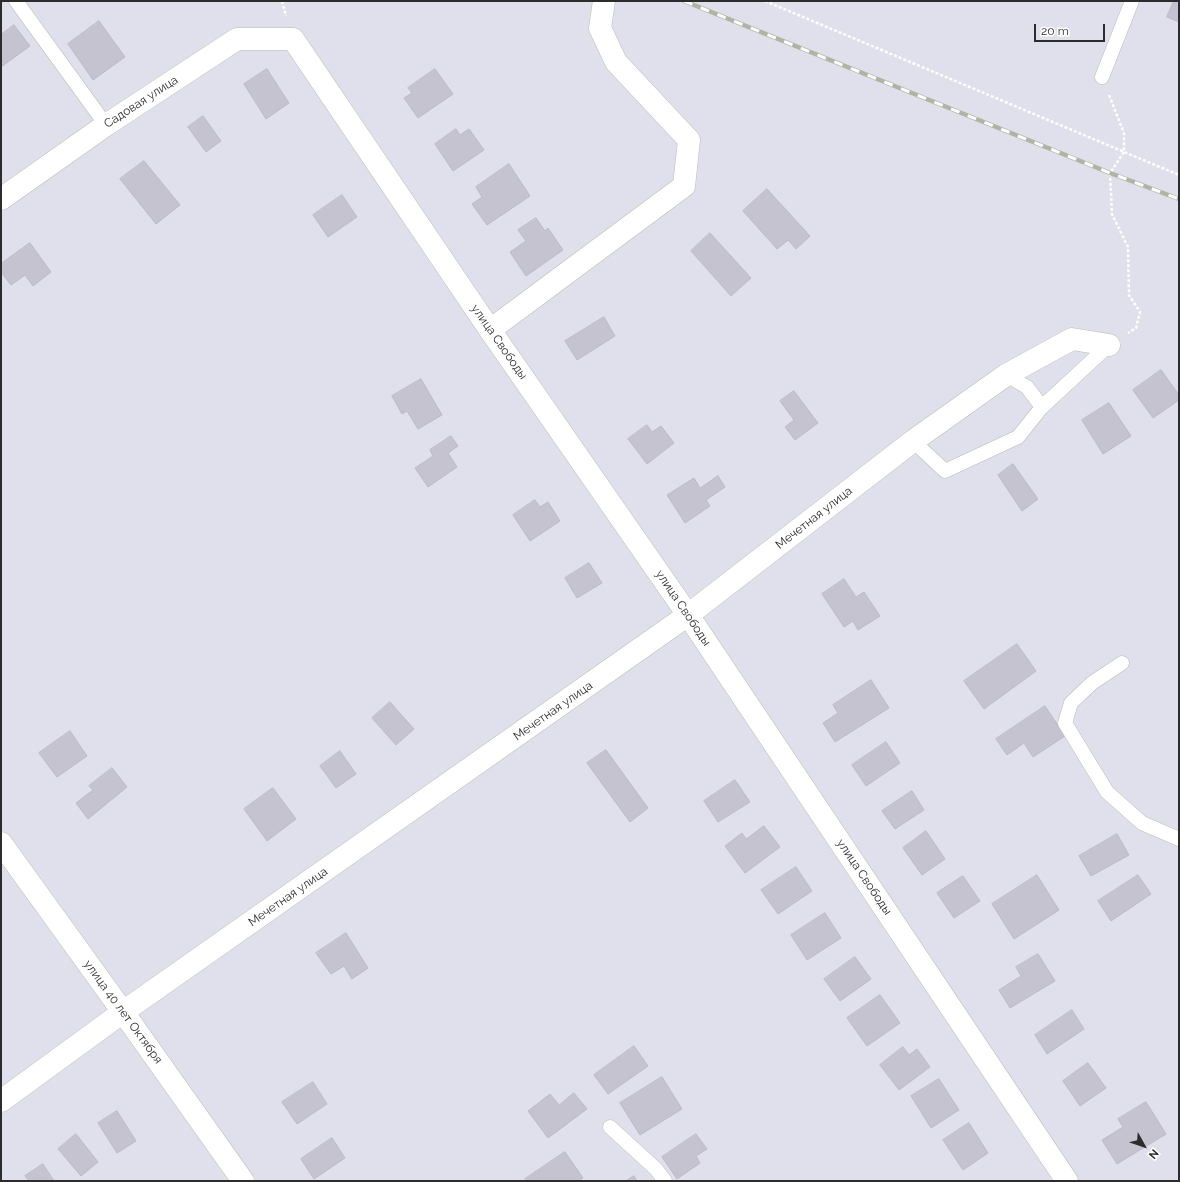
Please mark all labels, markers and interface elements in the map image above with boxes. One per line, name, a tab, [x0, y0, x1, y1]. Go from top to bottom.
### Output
scale bar	[1036, 16, 1107, 42]
text: 20 m	[1041, 24, 1069, 38]
street label: Садовая улица	[101, 73, 181, 131]
street label: улица Свободы	[468, 302, 530, 382]
street label: Мечетная улица	[773, 484, 855, 552]
street label: улица Свободы	[652, 567, 714, 649]
street label: Мечетная улица	[511, 678, 595, 744]
street label: улица Свободы	[833, 836, 895, 918]
street label: Мечетная улица	[246, 864, 330, 930]
street label: улица 40 лет Октября	[81, 957, 165, 1067]
north arrow	[1124, 1126, 1164, 1166]
text: N	[1146, 1147, 1161, 1161]

